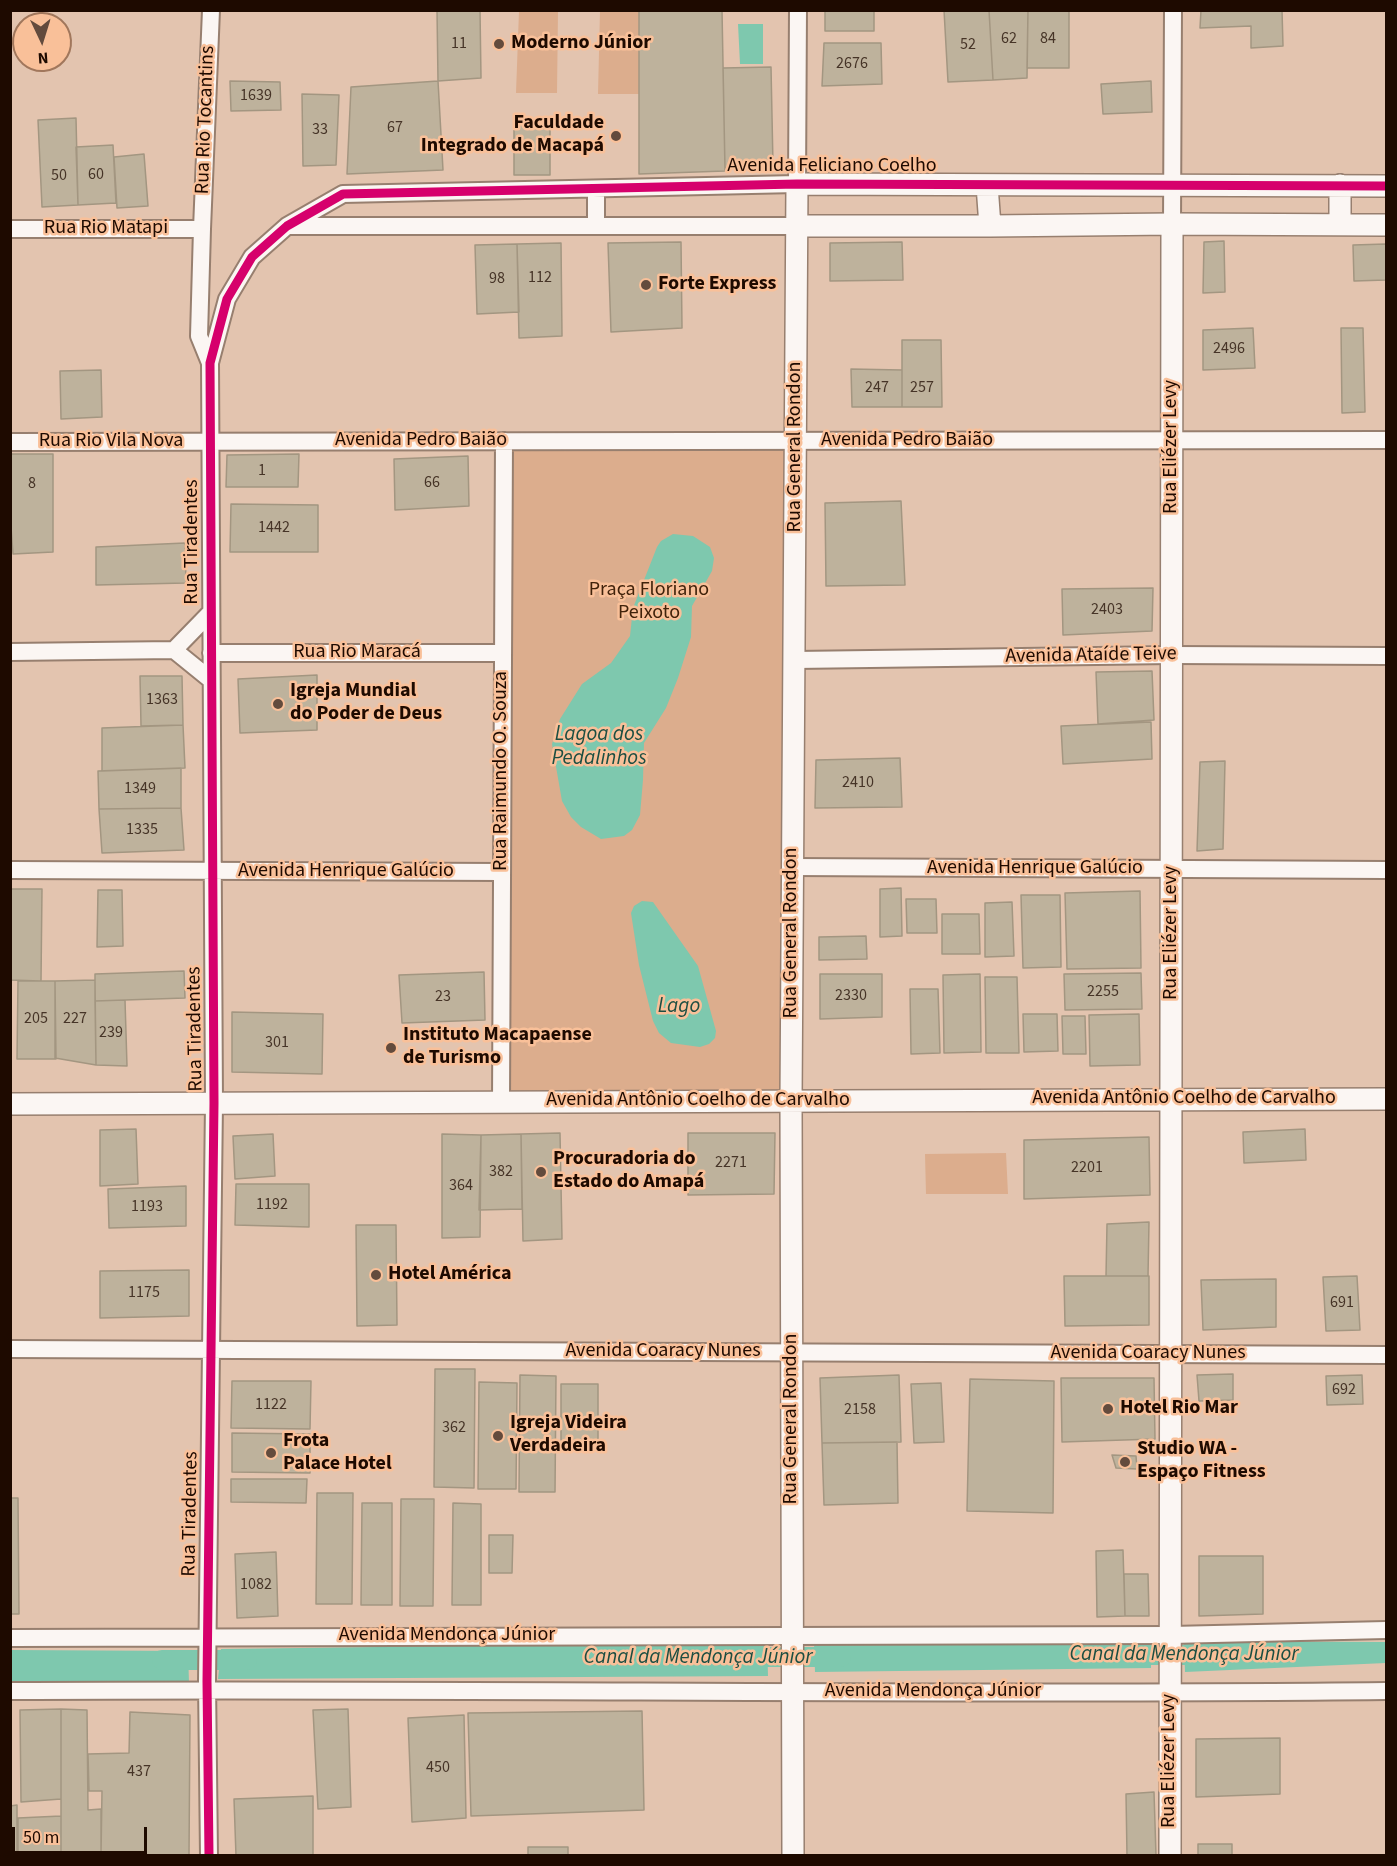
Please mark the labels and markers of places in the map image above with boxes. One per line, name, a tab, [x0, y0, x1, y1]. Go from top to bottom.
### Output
place label: Moderno Júnior	[511, 32, 651, 56]
marker: Moderno Júnior	[492, 37, 506, 51]
place label: Faculdade Integrado de Macapá	[421, 112, 604, 159]
marker: Faculdade Integrado de Macapá	[609, 129, 623, 143]
place label: Forte Express	[658, 273, 776, 297]
marker: Forte Express	[639, 278, 653, 292]
place label: Igreja Mundial do Poder de Deus	[290, 680, 442, 727]
marker: Igreja Mundial do Poder de Deus	[271, 697, 285, 711]
place label: Instituto Macapaense de Turismo	[403, 1024, 592, 1071]
marker: Instituto Macapaense de Turismo	[384, 1041, 398, 1055]
place label: Procuradoria do Estado do Amapá	[553, 1148, 704, 1195]
marker: Procuradoria do Estado do Amapá	[534, 1165, 548, 1179]
place label: Hotel América	[388, 1263, 512, 1287]
marker: Hotel América	[369, 1268, 383, 1282]
place label: Hotel Rio Mar	[1120, 1397, 1238, 1421]
marker: Hotel Rio Mar	[1101, 1402, 1115, 1416]
place label: Igreja Videira Verdadeira	[510, 1412, 627, 1459]
marker: Igreja Videira Verdadeira	[491, 1429, 505, 1443]
place label: Frota Palace Hotel	[283, 1430, 392, 1477]
place label: Studio WA - Espaço Fitness	[1137, 1438, 1266, 1485]
marker: Frota Palace Hotel	[264, 1446, 278, 1460]
marker: Studio WA - Espaço Fitness	[1118, 1455, 1132, 1469]

